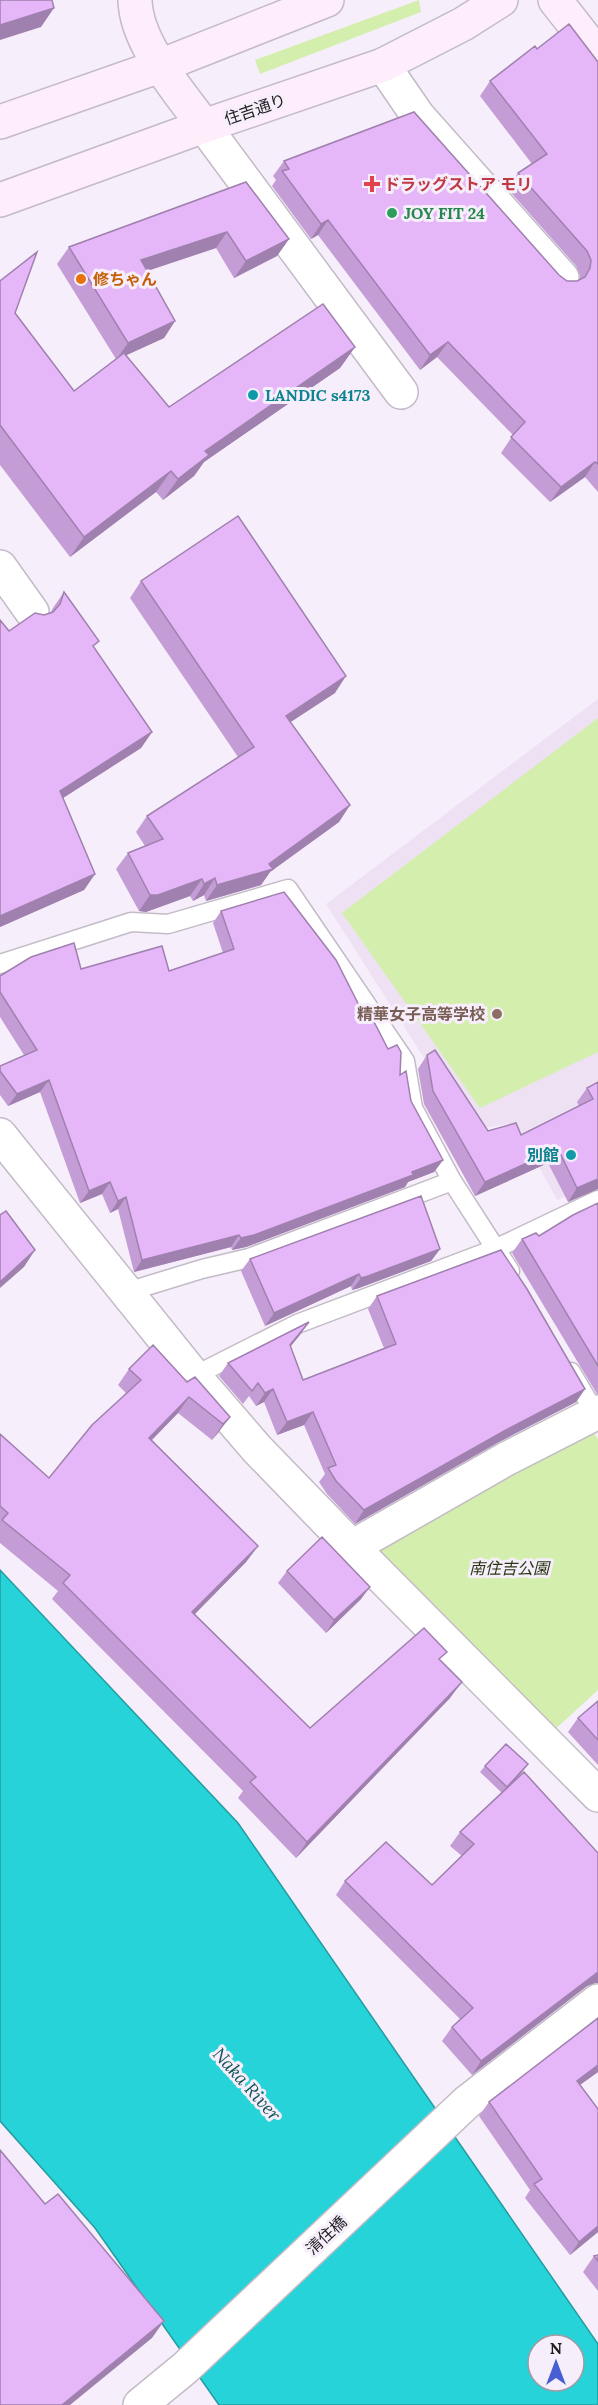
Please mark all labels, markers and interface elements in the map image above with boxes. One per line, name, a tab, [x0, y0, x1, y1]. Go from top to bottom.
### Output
street label: 住吉通り	[221, 89, 289, 129]
place label: ドラッグストア モリ	[384, 174, 532, 194]
marker: ドラッグストア モリ	[365, 177, 379, 191]
place label: JOY FIT 24	[404, 203, 485, 223]
marker: JOY FIT 24	[385, 206, 399, 220]
place label: 修ちゃん	[93, 269, 157, 289]
marker: 修ちゃん	[74, 272, 88, 286]
place label: LANDIC s4173	[265, 385, 371, 405]
marker: LANDIC s4173	[246, 388, 260, 402]
place label: 精華女子高等学校	[357, 1004, 485, 1024]
marker: 精華女子高等学校	[490, 1007, 504, 1021]
place label: 別館	[527, 1145, 559, 1165]
marker: 別館	[564, 1148, 578, 1162]
park label: 南住吉公園	[469, 1558, 551, 1578]
water label: Naka River	[208, 2043, 286, 2126]
street label: 清住橋	[302, 2211, 350, 2259]
north arrow	[526, 2333, 586, 2393]
text: N	[550, 2338, 562, 2358]

